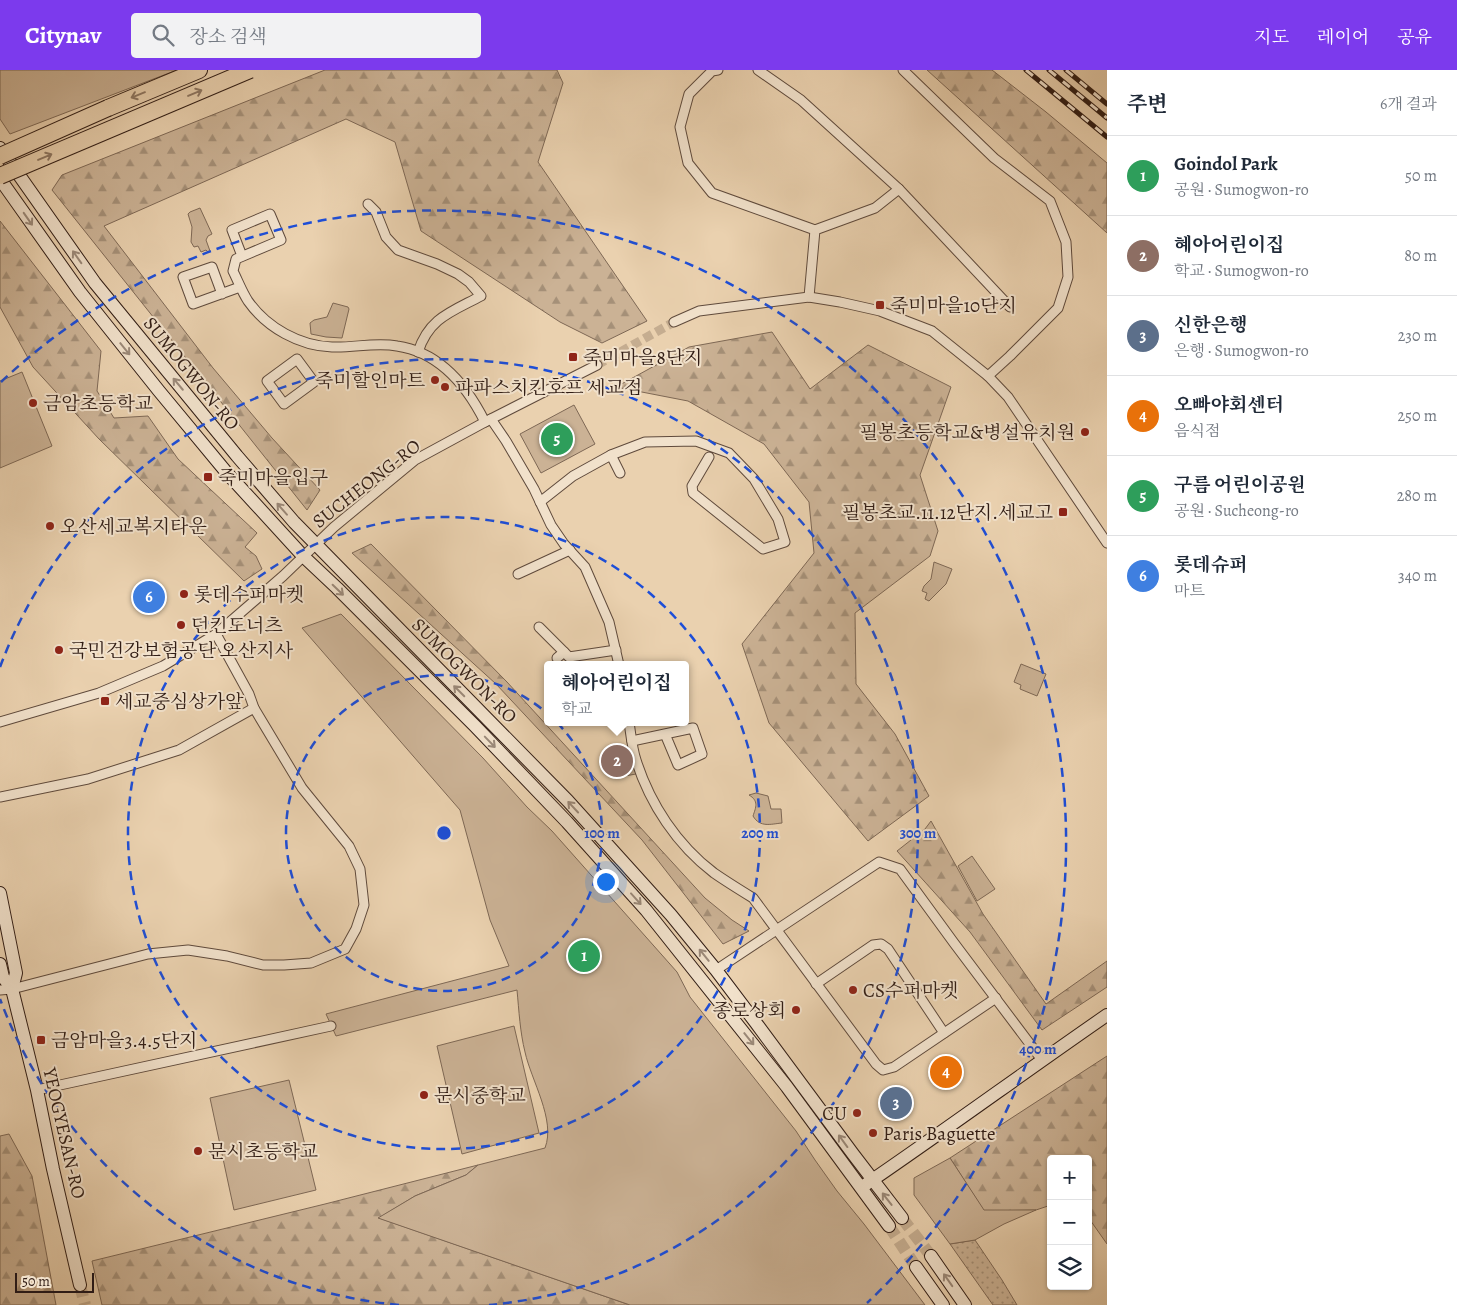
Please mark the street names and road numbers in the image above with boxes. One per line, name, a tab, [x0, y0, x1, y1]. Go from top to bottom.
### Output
street label: SUMOGWON-RO	[137, 311, 245, 436]
street label: SUCHEONG-RO	[307, 433, 426, 534]
street label: SUMOGWON-RO	[406, 612, 523, 729]
street label: YEOGYESAN-RO	[36, 1064, 92, 1201]

